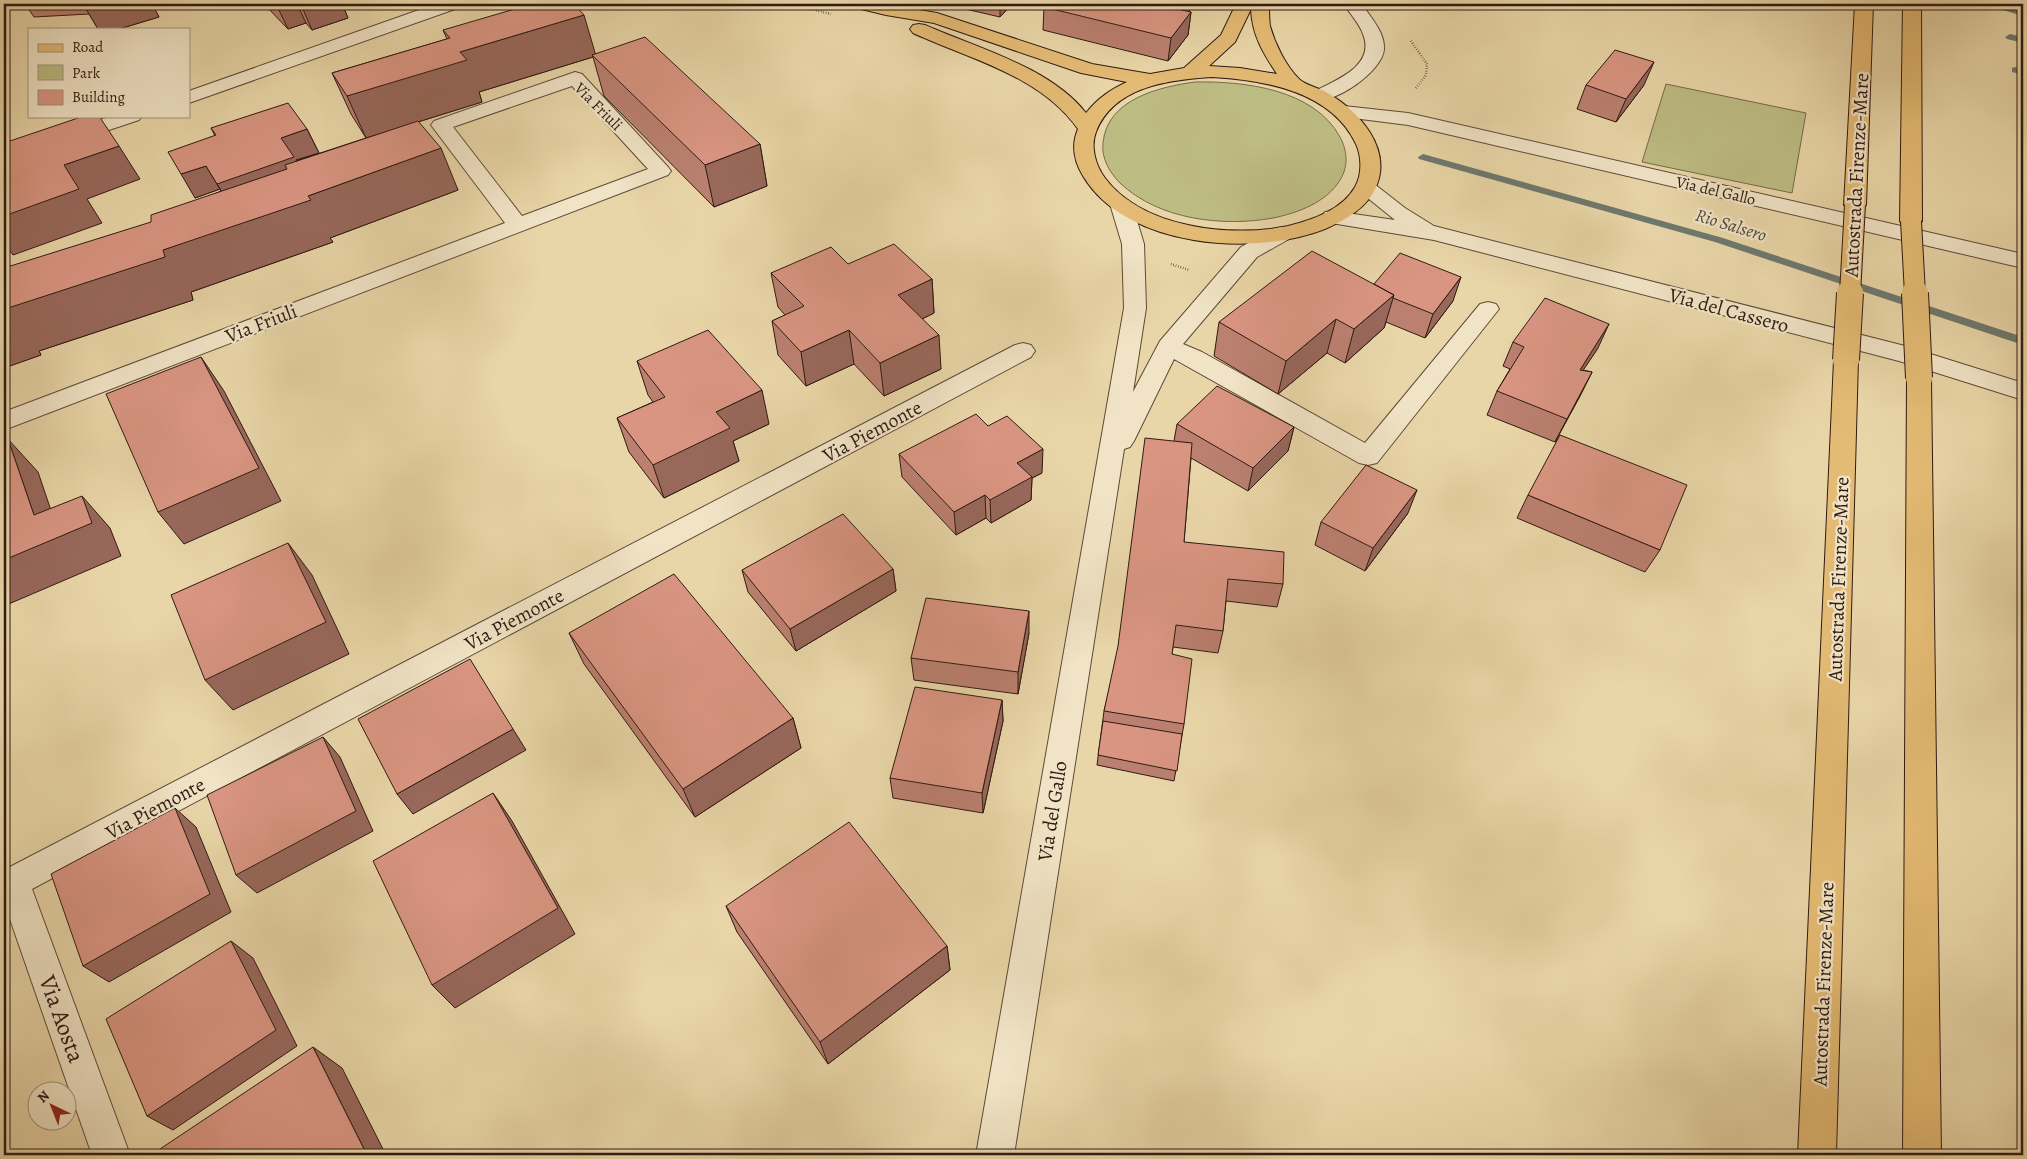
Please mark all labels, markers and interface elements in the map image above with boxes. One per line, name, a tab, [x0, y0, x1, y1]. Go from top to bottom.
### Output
legend	[28, 28, 190, 118]
text: Road	[72, 37, 104, 57]
text: Park	[72, 63, 101, 83]
street label: Autostrada Firenze-Mare	[1838, 72, 1875, 279]
street label: Via Friuli	[569, 77, 627, 136]
text: Building	[72, 87, 125, 107]
street label: Via del Gallo	[1673, 171, 1758, 211]
water label: Rio Salsero	[1693, 203, 1769, 247]
street label: Via del Cassero	[1665, 281, 1792, 339]
street label: Via Friuli	[220, 297, 301, 350]
street label: Via Piemonte	[817, 394, 927, 469]
street label: Autostrada Firenze-Mare	[1821, 476, 1856, 683]
street label: Via Piemonte	[459, 582, 569, 657]
street label: Via del Gallo	[1031, 759, 1074, 864]
street label: Via Piemonte	[100, 771, 210, 846]
street label: Autostrada Firenze-Mare	[1806, 881, 1841, 1088]
street label: Via Aosta	[31, 970, 93, 1068]
north arrow	[28, 1082, 78, 1132]
text: N	[33, 1086, 54, 1107]

